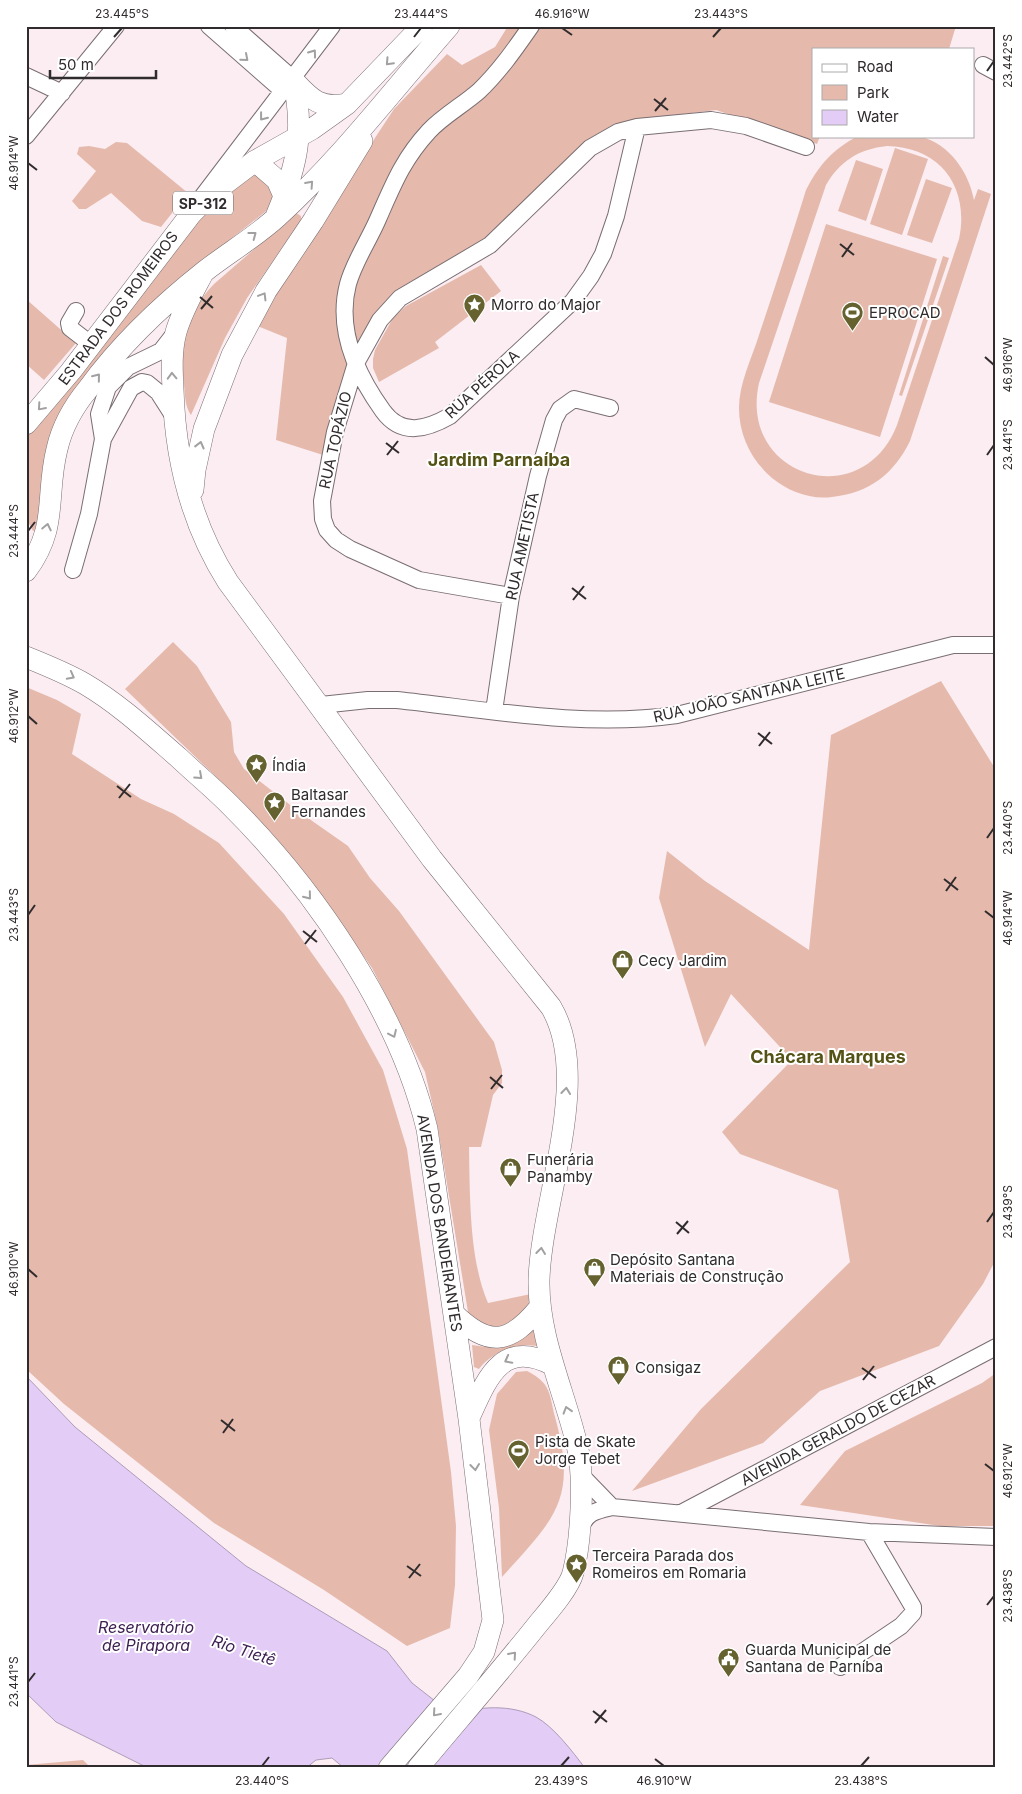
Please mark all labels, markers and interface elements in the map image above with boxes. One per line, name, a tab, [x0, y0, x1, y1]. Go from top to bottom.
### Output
text: 23.445°S	[95, 6, 149, 21]
text: 23.444°S	[394, 6, 448, 21]
text: 46.916°W	[534, 6, 590, 21]
text: 23.443°S	[694, 6, 748, 21]
text: 23.442°S	[1000, 34, 1015, 88]
scale bar	[50, 48, 156, 80]
legend	[812, 48, 974, 138]
one-way arrow	[307, 49, 316, 59]
one-way arrow	[240, 53, 249, 62]
text: 50 m	[58, 55, 94, 74]
one-way arrow	[386, 57, 395, 66]
text: Road	[857, 57, 893, 76]
text: Park	[857, 83, 890, 102]
text: Water	[857, 107, 899, 126]
one-way arrow	[259, 112, 268, 121]
text: 46.914°W	[6, 135, 21, 191]
one-way arrow	[304, 181, 313, 190]
road number: SP-312	[173, 192, 233, 214]
street label: ESTRADA DOS ROMEIROS	[54, 227, 182, 389]
one-way arrow	[247, 232, 257, 241]
one-way arrow	[257, 292, 267, 301]
place icon: Morro do Major	[463, 292, 487, 323]
place label: Morro do Major	[491, 295, 601, 314]
sports icon: EPROCAD	[841, 300, 865, 331]
place label: EPROCAD	[869, 303, 941, 322]
text: 46.916°W	[1000, 337, 1015, 393]
street label: RUA PÉROLA	[441, 346, 523, 422]
one-way arrow	[167, 372, 178, 380]
one-way arrow	[92, 374, 100, 383]
street label: RUA TOPÁZIO	[315, 389, 355, 491]
one-way arrow	[38, 401, 47, 410]
text: 23.441°S	[1000, 419, 1015, 471]
one-way arrow	[194, 440, 205, 449]
district label: Jardim Parnaíba	[428, 449, 570, 470]
street label: RUA AMETISTA	[501, 490, 543, 602]
text: 23.444°S	[6, 504, 21, 558]
one-way arrow	[41, 523, 52, 532]
street label: RUA JOÃO SANTANA LEITE	[651, 664, 847, 726]
one-way arrow	[66, 670, 75, 680]
text: 46.912°W	[6, 688, 21, 744]
place icon: Índia	[244, 753, 268, 784]
place label: Índia	[272, 756, 306, 775]
one-way arrow	[193, 770, 202, 779]
place label: Baltasar Fernandes	[291, 785, 366, 821]
place icon: Baltasar Fernandes	[263, 791, 287, 822]
text: 23.440°S	[1000, 801, 1015, 855]
text: 23.443°S	[6, 888, 21, 942]
one-way arrow	[303, 890, 311, 899]
text: 46.914°W	[1000, 890, 1015, 946]
shop icon: Cecy Jardim	[610, 948, 634, 979]
place label: Cecy Jardim	[638, 951, 727, 970]
one-way arrow	[387, 1029, 397, 1038]
district label: Chácara Marques	[750, 1046, 906, 1067]
one-way arrow	[560, 1087, 571, 1095]
street label: AVENIDA DOS BANDEIRANTES	[413, 1113, 467, 1333]
place label: Funerária Panamby	[527, 1150, 594, 1186]
shop icon: Funerária Panamby	[499, 1156, 523, 1187]
text: 23.439°S	[1000, 1185, 1015, 1239]
text: 46.910°W	[6, 1241, 21, 1297]
one-way arrow	[535, 1247, 546, 1255]
place label: Depósito Santana Materiais de Construção	[610, 1250, 784, 1286]
shop icon: Depósito Santana Materiais de Construção	[582, 1256, 606, 1287]
one-way arrow	[504, 1354, 513, 1364]
shop icon: Consigaz	[607, 1355, 631, 1386]
place label: Consigaz	[635, 1358, 701, 1377]
street label: AVENIDA GERALDO DE CEZAR	[737, 1370, 939, 1489]
one-way arrow	[562, 1406, 572, 1415]
place label: Pista de Skate Jorge Tebet	[535, 1432, 636, 1468]
sports icon: Pista de Skate Jorge Tebet	[507, 1438, 531, 1469]
text: 46.912°W	[1000, 1443, 1015, 1499]
one-way arrow	[469, 1463, 480, 1471]
place label: Terceira Parada dos Romeiros em Romaria	[592, 1546, 747, 1582]
place icon: Terceira Parada dos Romeiros em Romaria	[564, 1552, 588, 1583]
text: 23.438°S	[1000, 1569, 1015, 1623]
water label: Reservatório de Pirapora	[98, 1617, 194, 1655]
water label: Rio Tietê	[210, 1630, 278, 1670]
place label: Guarda Municipal de Santana de Parníba	[745, 1640, 891, 1676]
public building icon: Guarda Municipal de Santana de Parníba	[717, 1646, 741, 1677]
one-way arrow	[507, 1652, 516, 1661]
text: 23.441°S	[6, 1656, 21, 1708]
one-way arrow	[433, 1708, 442, 1717]
text: 23.440°S	[235, 1773, 289, 1788]
text: 23.439°S	[534, 1773, 588, 1788]
text: 46.910°W	[636, 1773, 692, 1788]
text: 23.438°S	[834, 1773, 888, 1788]

